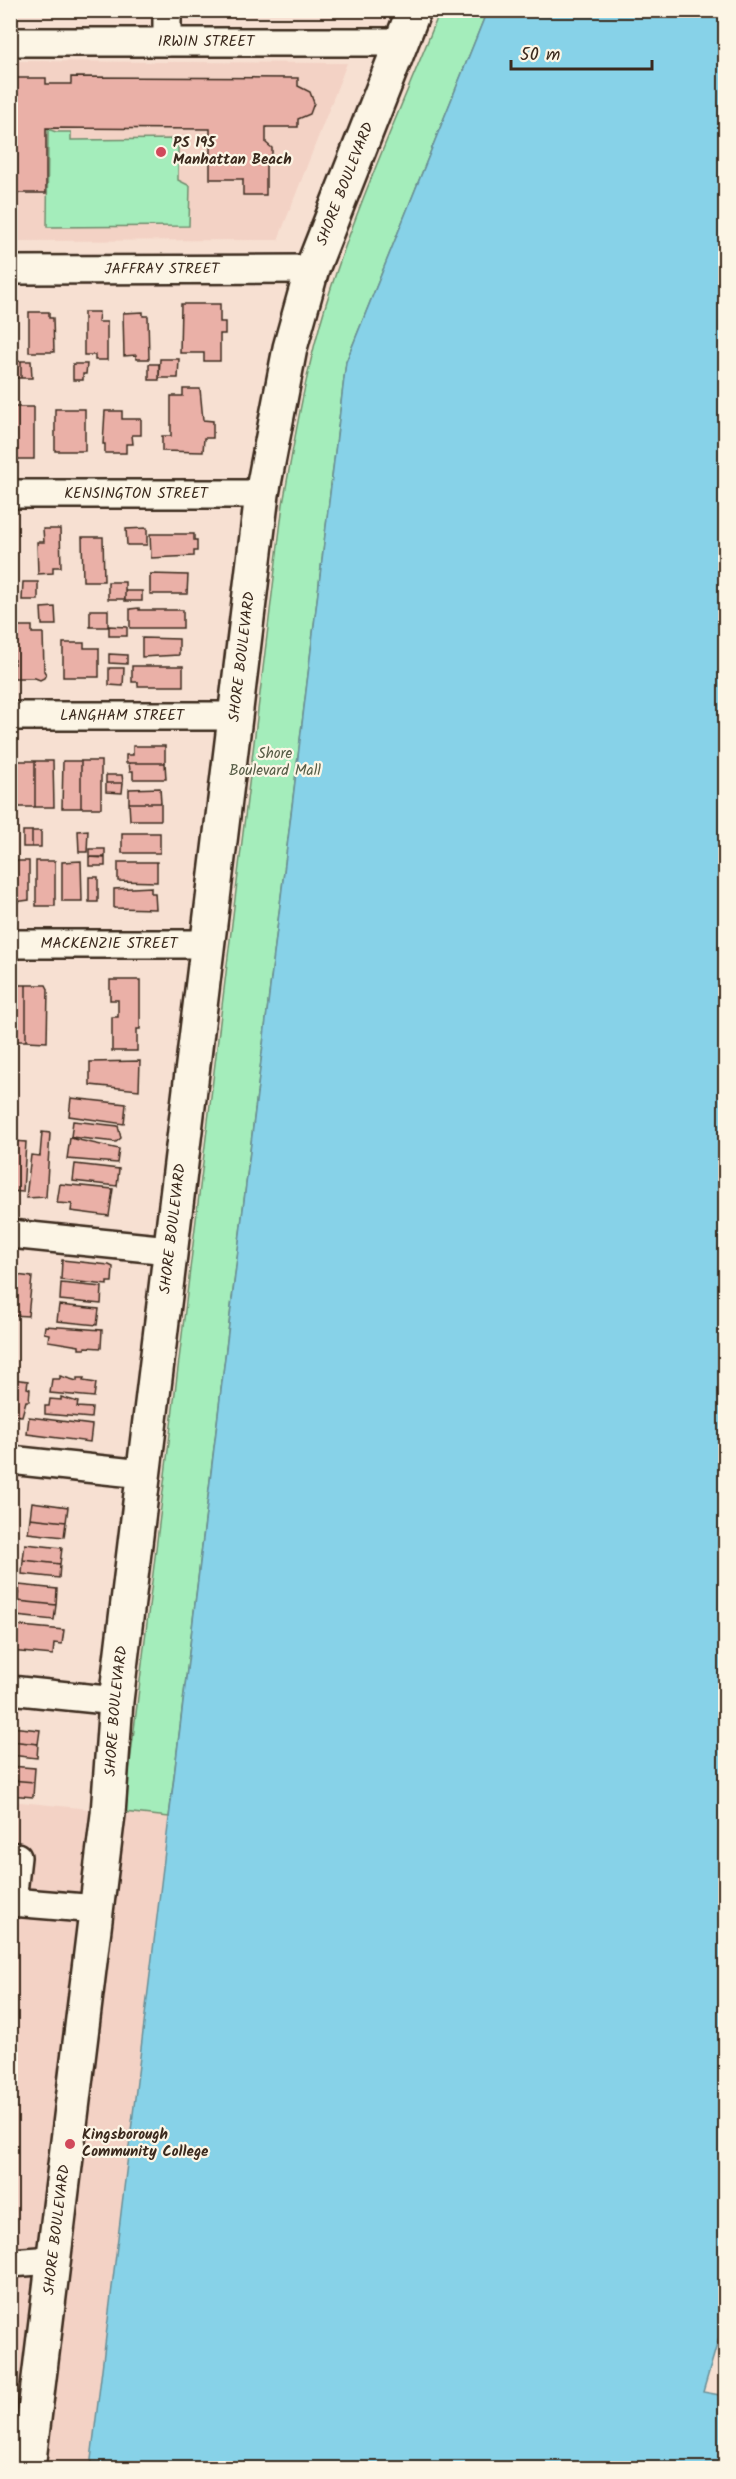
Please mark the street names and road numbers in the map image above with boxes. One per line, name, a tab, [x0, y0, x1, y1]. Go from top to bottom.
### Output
street label: IRWIN STREET	[158, 30, 256, 54]
street label: SHORE BOULEVARD	[310, 118, 381, 249]
street label: JAFFRAY STREET	[105, 257, 221, 282]
street label: KENSINGTON STREET	[64, 482, 210, 506]
street label: SHORE BOULEVARD	[223, 590, 262, 723]
street label: LANGHAM STREET	[60, 704, 186, 728]
street label: MACKENZIE STREET	[41, 932, 179, 956]
street label: SHORE BOULEVARD	[153, 1162, 193, 1295]
street label: SHORE BOULEVARD	[99, 1644, 135, 1777]
street label: SHORE BOULEVARD	[37, 2163, 77, 2296]

